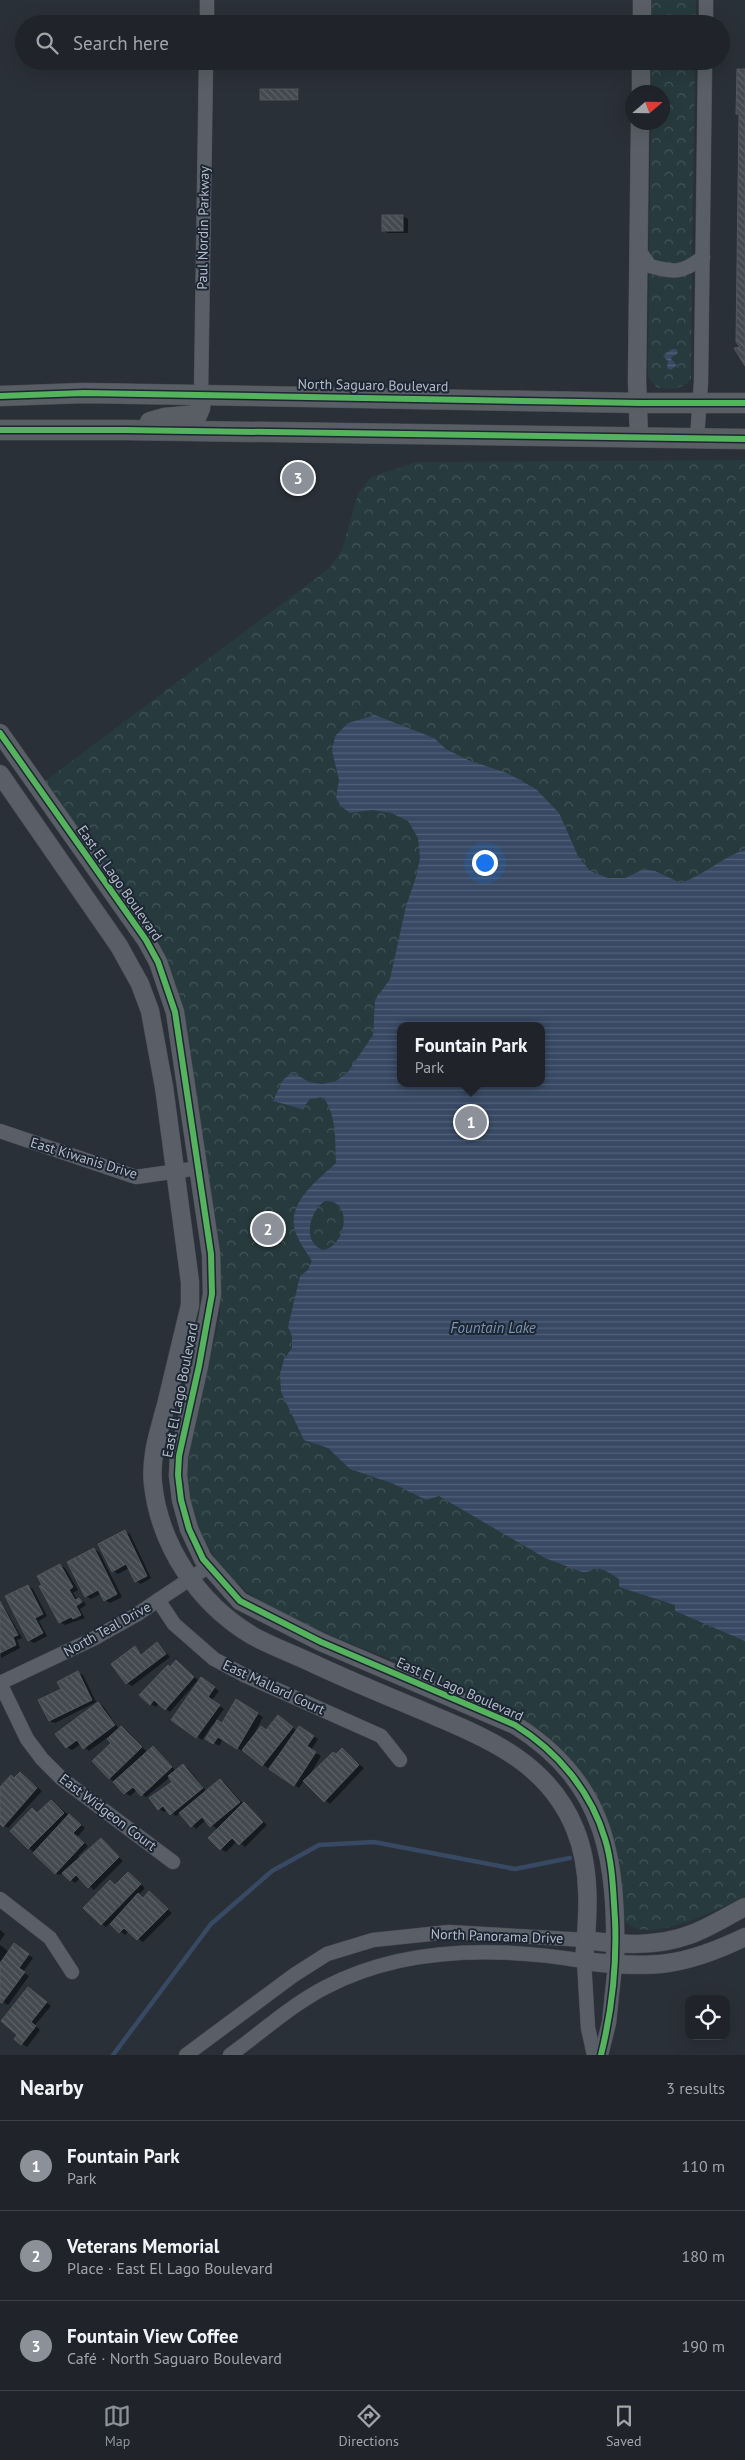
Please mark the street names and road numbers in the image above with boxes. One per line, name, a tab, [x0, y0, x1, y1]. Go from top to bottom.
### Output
street label: Paul Nordin Parkway	[193, 166, 213, 290]
street label: North Saguaro Boulevard	[297, 375, 449, 395]
street label: East El Lago Boulevard	[73, 822, 167, 944]
street label: East Kiwanis Drive	[28, 1133, 140, 1183]
street label: East El Lago Boulevard	[158, 1321, 202, 1459]
street label: North Teal Drive	[60, 1598, 154, 1660]
street label: East El Lago Boulevard	[394, 1653, 526, 1725]
street label: East Mallard Court	[220, 1655, 328, 1719]
street label: East Widgeon Court	[56, 1770, 160, 1855]
street label: North Panorama Drive	[430, 1925, 564, 1947]

